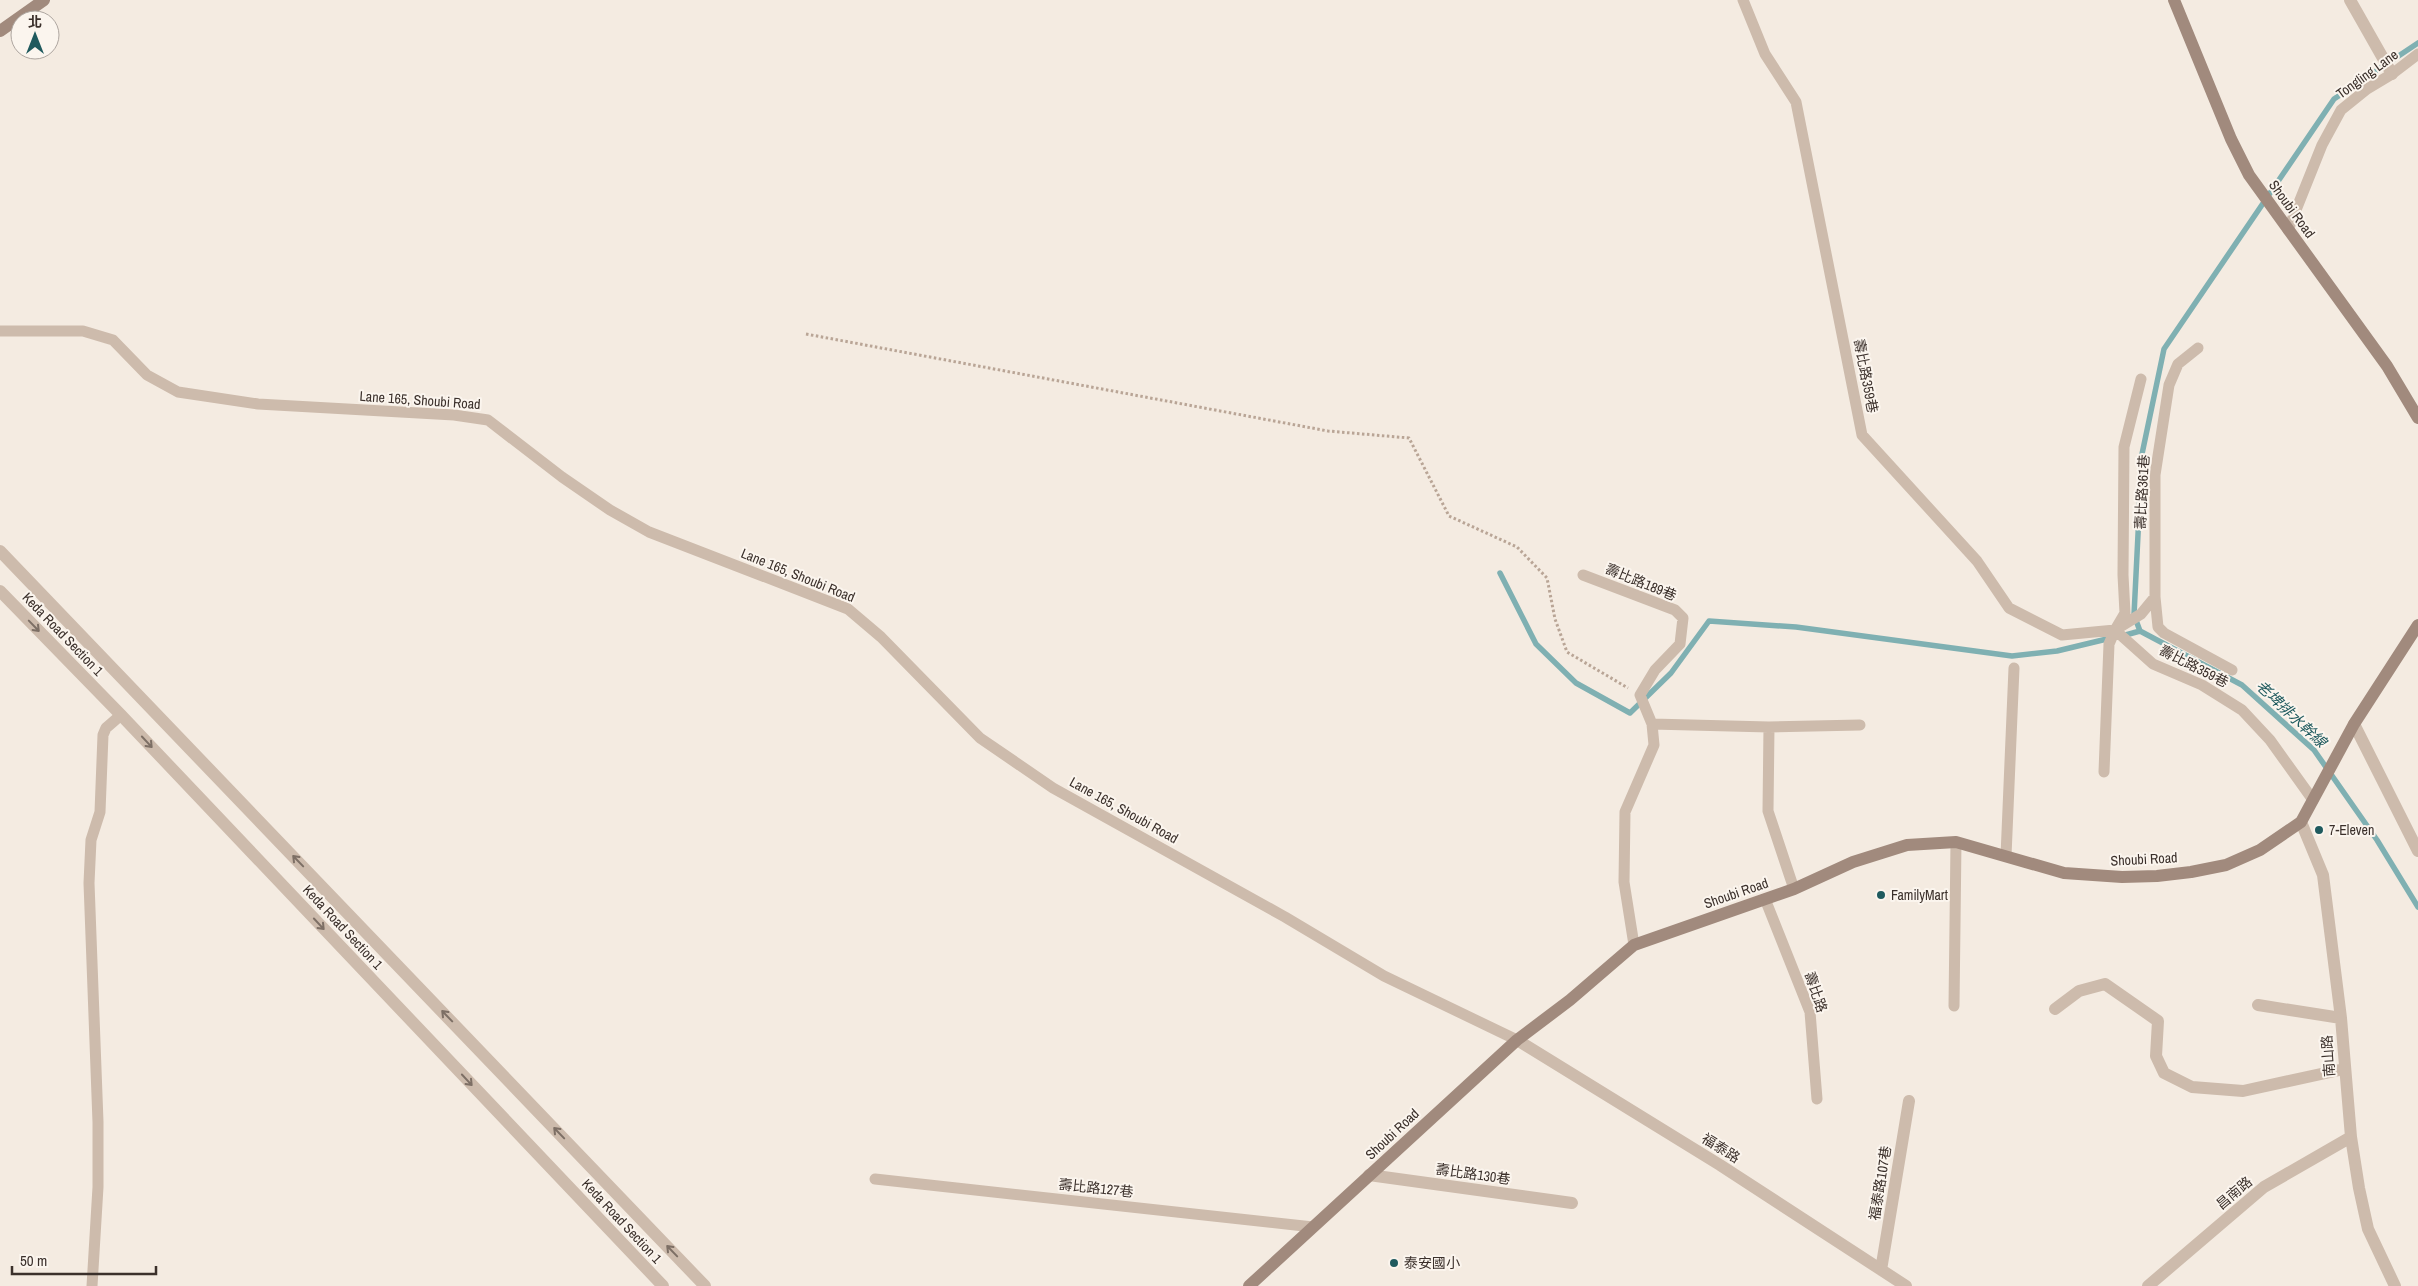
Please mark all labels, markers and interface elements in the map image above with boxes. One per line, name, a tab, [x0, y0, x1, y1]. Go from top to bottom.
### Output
north arrow	[10, 10, 60, 60]
text: 北	[28, 13, 42, 31]
street label: Tongling Lane	[2333, 46, 2401, 102]
street label: Shoubi Road	[2265, 177, 2319, 241]
street label: 壽比路359巷	[1850, 337, 1882, 415]
street label: Lane 165, Shoubi Road	[359, 387, 481, 413]
street label: 壽比路361巷	[2131, 454, 2153, 530]
street label: Lane 165, Shoubi Road	[738, 544, 858, 606]
street label: 壽比路189巷	[1603, 560, 1679, 604]
street label: Keda Road Section 1	[19, 588, 108, 680]
one-way arrow	[28, 619, 40, 632]
street label: 壽比路359巷	[2156, 641, 2232, 691]
water label: 老埤排水幹線	[2251, 675, 2333, 753]
one-way arrow	[141, 736, 153, 749]
street label: Lane 165, Shoubi Road	[1067, 773, 1181, 847]
place label: 7-Eleven	[2329, 821, 2374, 839]
marker: 7-Eleven	[2313, 824, 2325, 836]
street label: Shoubi Road	[2110, 848, 2178, 870]
one-way arrow	[292, 855, 304, 867]
street label: Shoubi Road	[1701, 874, 1771, 912]
street label: Keda Road Section 1	[299, 881, 387, 973]
place label: FamilyMart	[1891, 886, 1948, 904]
marker: FamilyMart	[1875, 889, 1887, 901]
one-way arrow	[313, 917, 325, 930]
street label: 壽比路	[1801, 969, 1831, 1015]
one-way arrow	[441, 1009, 453, 1022]
street label: 南山路	[2318, 1034, 2338, 1078]
one-way arrow	[461, 1073, 473, 1086]
street label: Shoubi Road	[1361, 1105, 1423, 1163]
one-way arrow	[553, 1127, 565, 1140]
street label: 福泰路	[1698, 1129, 1744, 1167]
street label: 福泰路107巷	[1865, 1144, 1895, 1222]
street label: 壽比路130巷	[1435, 1160, 1511, 1188]
street label: 昌南路	[2212, 1173, 2256, 1213]
street label: Keda Road Section 1	[578, 1175, 666, 1267]
street label: 壽比路127巷	[1058, 1175, 1134, 1201]
scale bar	[12, 1244, 156, 1276]
one-way arrow	[666, 1245, 678, 1257]
text: 50 m	[20, 1250, 47, 1271]
place label: 泰安國小	[1404, 1254, 1460, 1272]
marker: 泰安國小	[1388, 1257, 1400, 1269]

